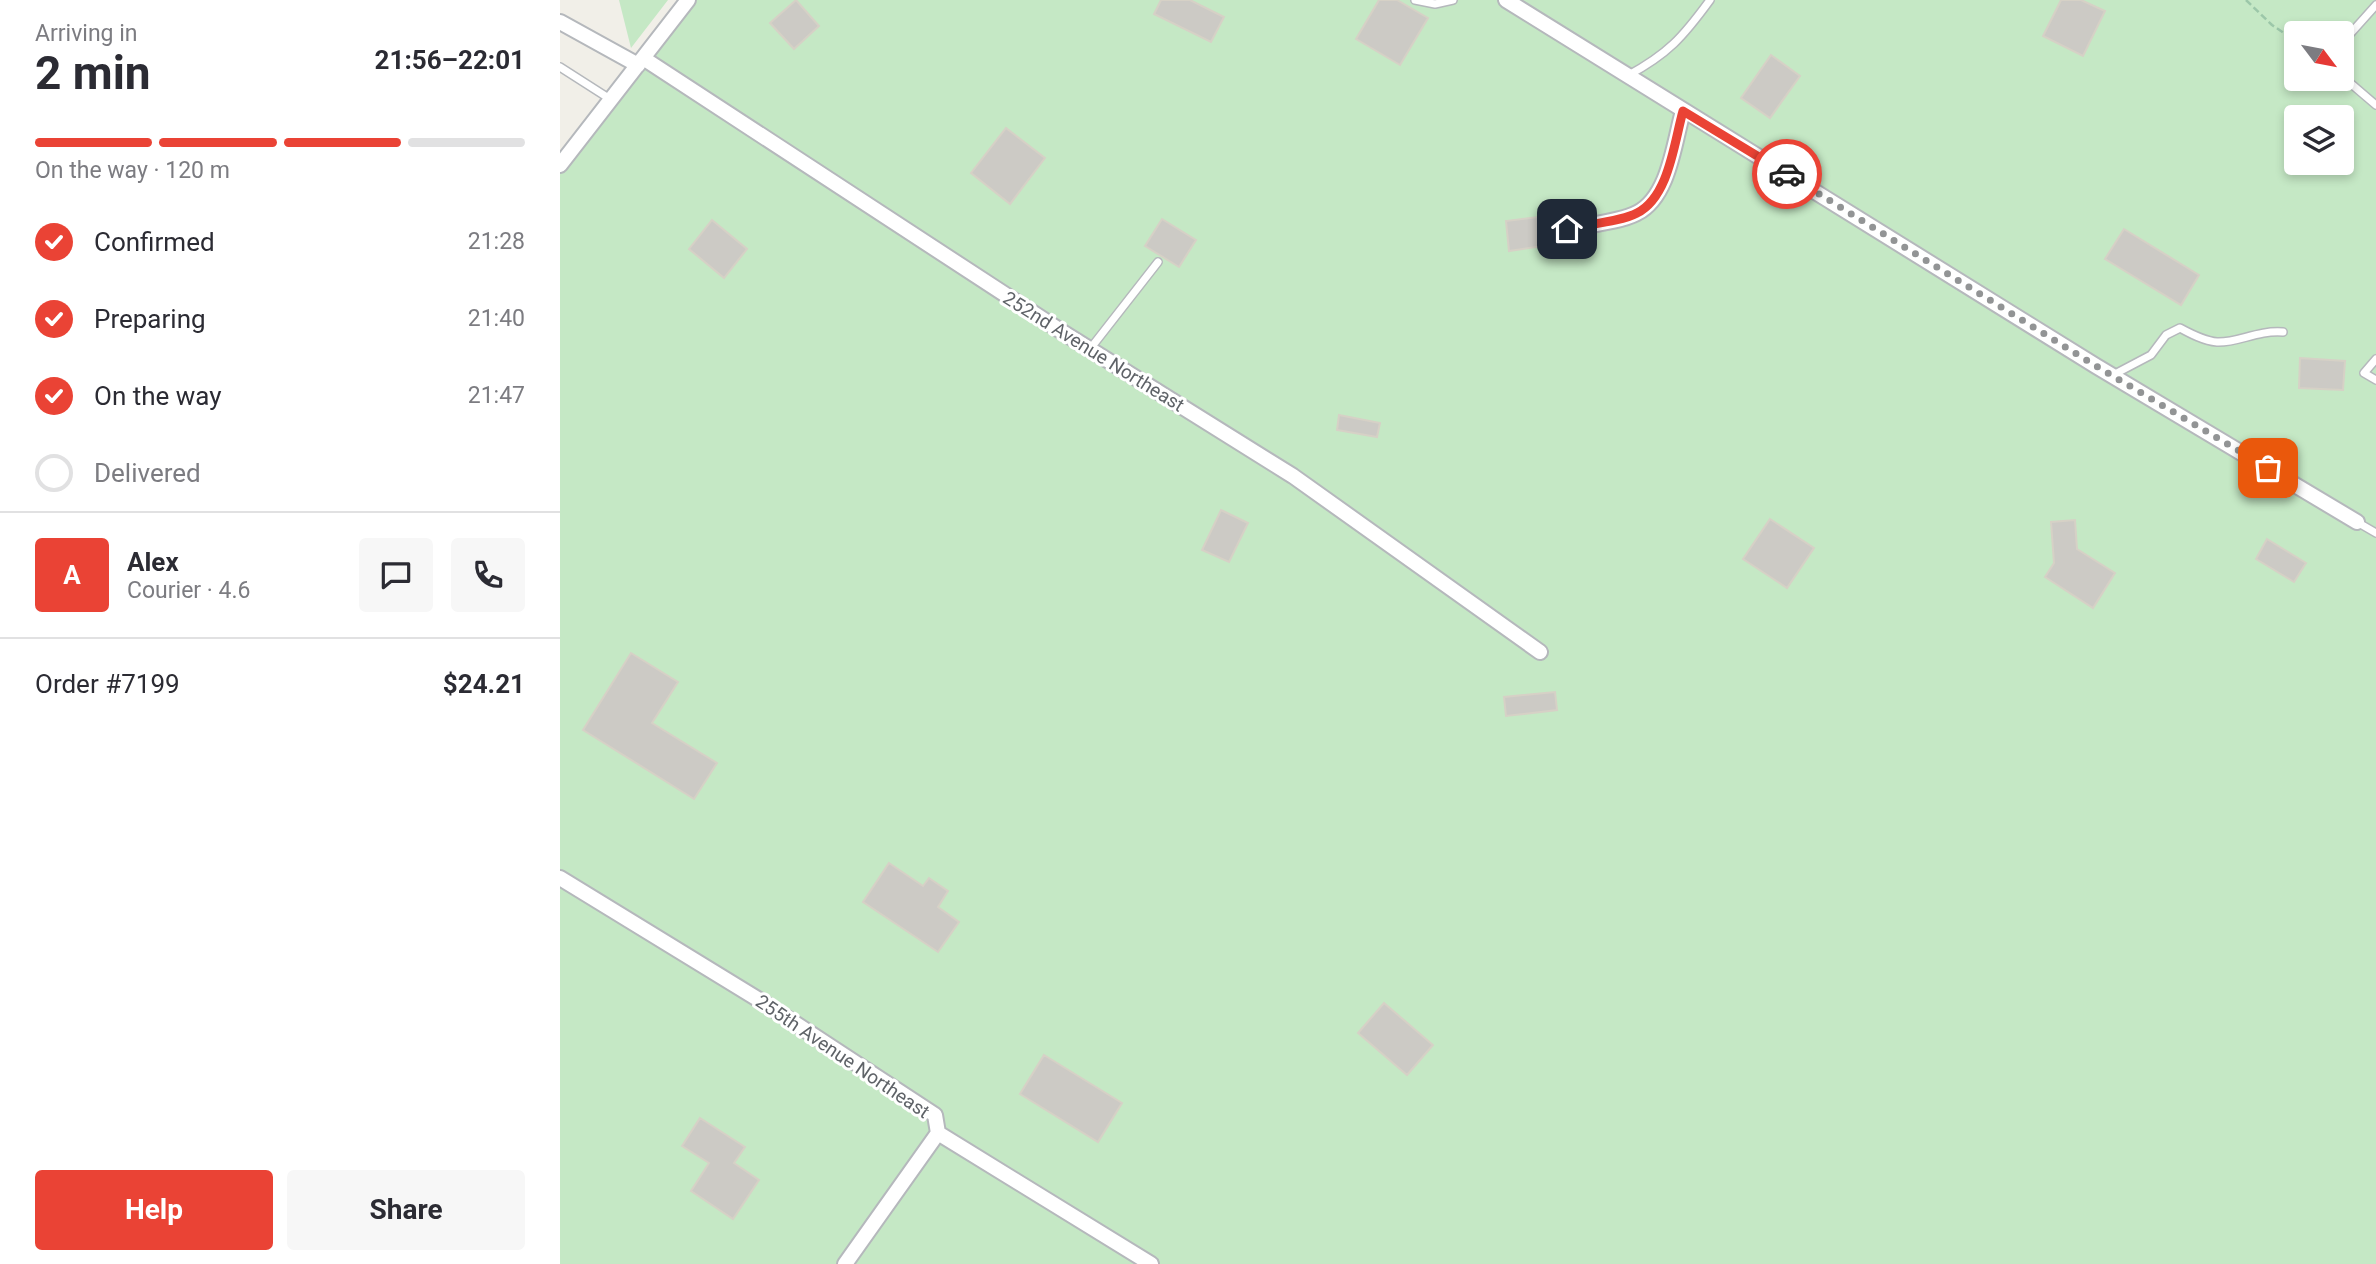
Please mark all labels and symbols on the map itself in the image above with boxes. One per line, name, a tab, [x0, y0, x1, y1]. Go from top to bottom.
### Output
north arrow	[2284, 21, 2354, 91]
courier	[1752, 139, 1822, 209]
pin	[1537, 199, 1597, 259]
street label: 252nd Avenue Northeast	[999, 286, 1189, 417]
pin	[2238, 438, 2298, 498]
street label: 255th Avenue Northeast	[751, 990, 934, 1123]

